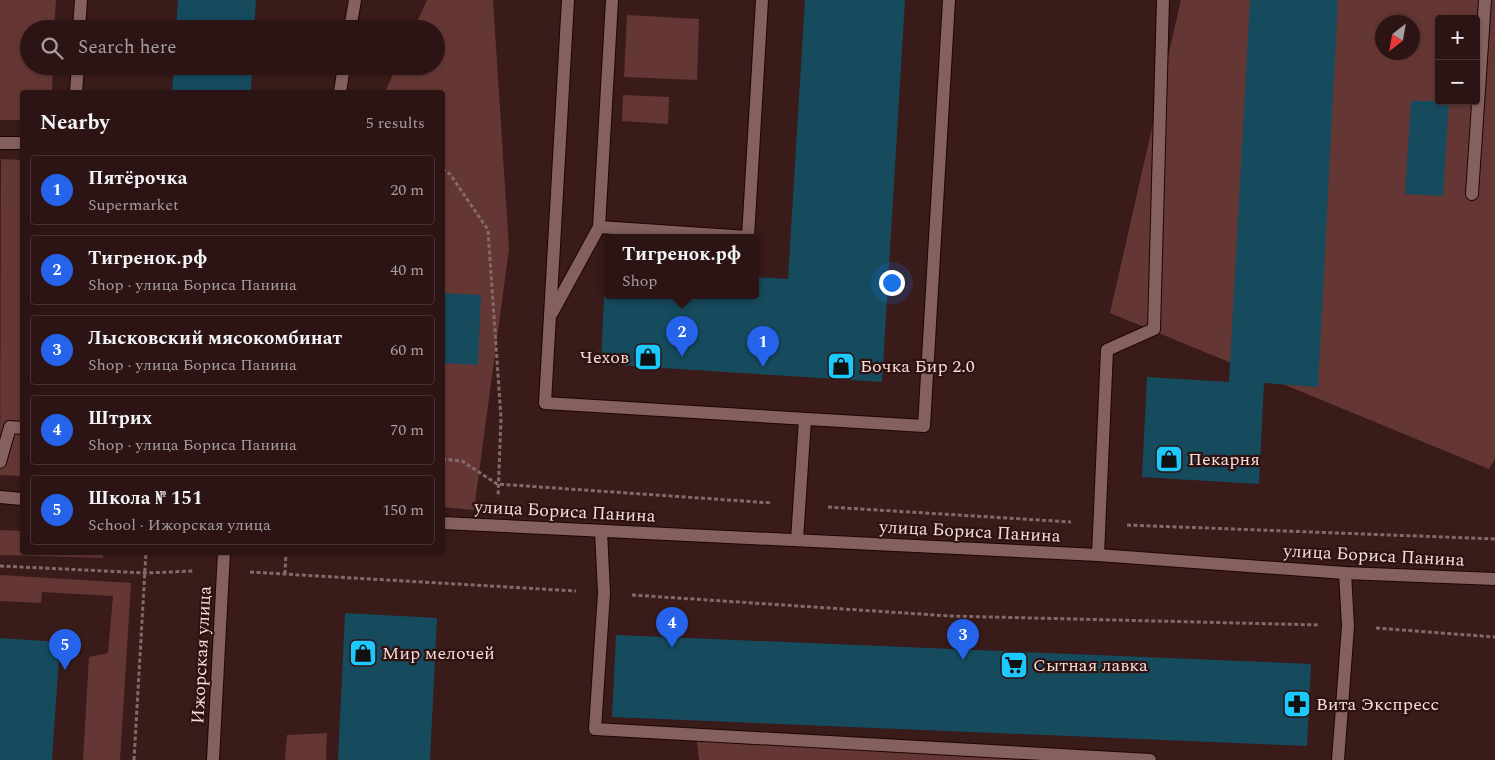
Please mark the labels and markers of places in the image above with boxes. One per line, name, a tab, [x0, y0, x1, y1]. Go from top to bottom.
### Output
pin: 2	[666, 316, 698, 357]
pin: 1	[747, 326, 779, 367]
shop icon: Чехов	[633, 342, 663, 372]
place label: Чехов	[580, 344, 629, 371]
shop icon: Бочка Бир 2.0	[826, 351, 856, 381]
place label: Бочка Бир 2.0	[860, 353, 975, 380]
shop icon: Пекарня	[1154, 444, 1184, 474]
place label: Пекарня	[1188, 446, 1260, 473]
pin: 4	[656, 607, 688, 648]
pin: 3	[947, 619, 979, 660]
pin: 5	[49, 629, 81, 670]
shop icon: Мир мелочей	[348, 638, 378, 668]
place label: Мир мелочей	[382, 640, 495, 667]
supermarket icon: Сытная лавка	[999, 650, 1029, 680]
place label: Сытная лавка	[1033, 652, 1148, 679]
pharmacy icon: Вита Экспресс	[1282, 689, 1312, 719]
place label: Вита Экспресс	[1316, 691, 1439, 718]

